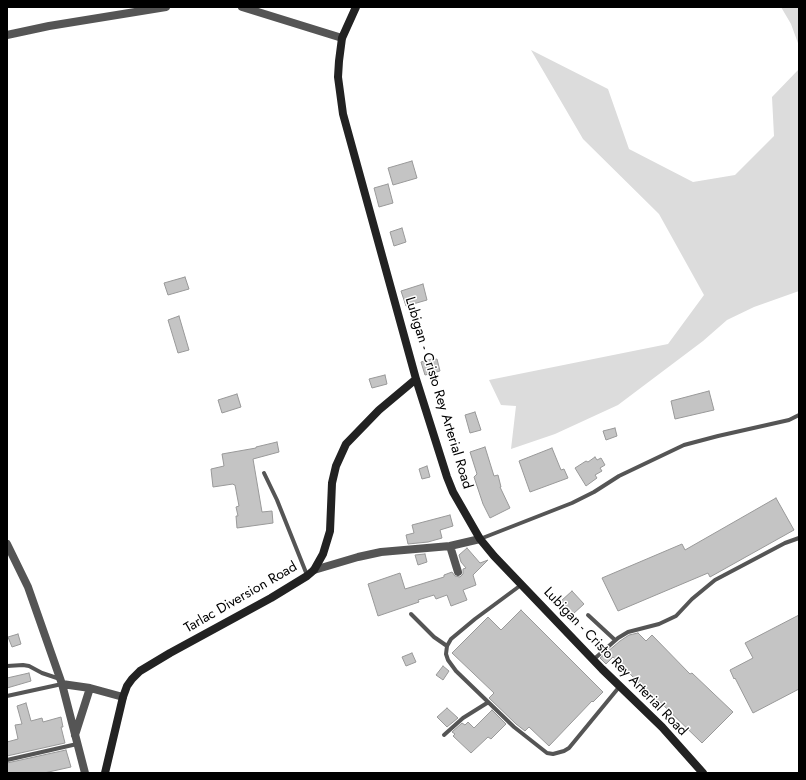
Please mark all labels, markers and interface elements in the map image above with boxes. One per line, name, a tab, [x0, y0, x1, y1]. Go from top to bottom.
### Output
street label: Lubigan - Cristo Rey Arterial Road	[401, 295, 475, 491]
street label: Tarlac Diversion Road	[182, 559, 300, 637]
street label: Lubigan - Cristo Rey Arterial Road	[540, 584, 690, 740]

